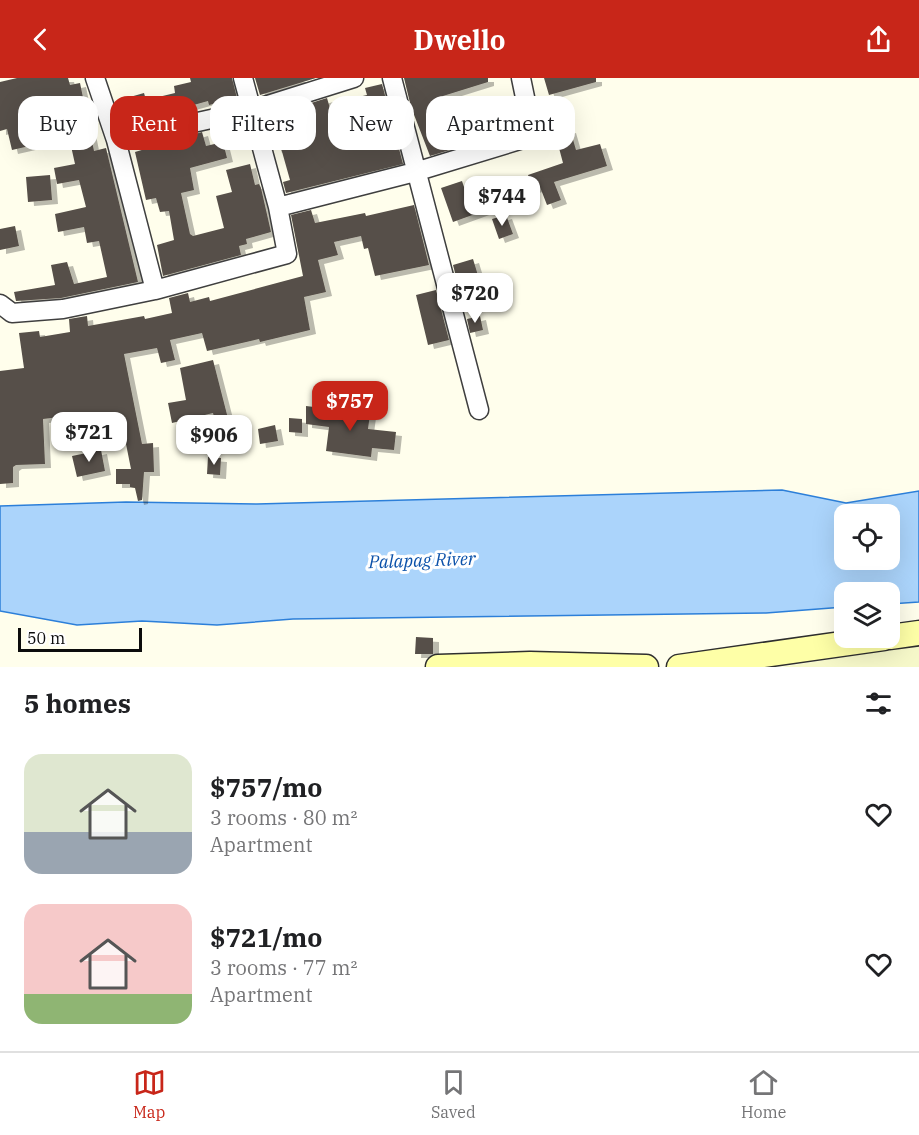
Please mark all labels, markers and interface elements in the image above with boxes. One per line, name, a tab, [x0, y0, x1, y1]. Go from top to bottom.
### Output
text: Dwello	[414, 22, 505, 57]
icon: back	[24, 23, 57, 56]
icon: share	[862, 23, 895, 56]
chip: Buy	[18, 96, 98, 150]
chip: Rent	[110, 96, 198, 150]
chip: Filters	[210, 96, 316, 150]
chip: New	[328, 96, 414, 150]
chip: Apartment	[426, 96, 575, 150]
pin: $744	[466, 176, 538, 227]
text: $744	[478, 182, 526, 209]
pin: $720	[439, 273, 511, 324]
text: $720	[451, 279, 499, 306]
pin: $757	[314, 381, 386, 432]
text: $757	[326, 387, 374, 414]
pin: $721	[53, 412, 125, 463]
pin: $906	[178, 415, 250, 466]
text: $721	[65, 418, 113, 445]
text: $906	[190, 421, 238, 448]
map controls	[834, 504, 900, 648]
button: locate	[834, 504, 900, 570]
water label: Palapag River	[367, 547, 477, 573]
button: layers	[834, 582, 900, 648]
scale bar	[18, 625, 142, 652]
text: 50 m	[27, 628, 65, 648]
text: 5 homes	[24, 686, 131, 720]
icon: filters	[862, 687, 895, 720]
text: $757/mo	[210, 770, 322, 804]
icon: home	[72, 778, 144, 850]
icon: heart	[862, 798, 895, 831]
text: 3 rooms · 80 m²	[210, 804, 357, 831]
text: Apartment	[210, 831, 313, 858]
text: $721/mo	[210, 920, 322, 954]
icon: home	[72, 928, 144, 1000]
icon: heart	[862, 948, 895, 981]
text: 3 rooms · 77 m²	[210, 954, 357, 981]
text: Apartment	[210, 981, 313, 1008]
tab: Map	[133, 1066, 166, 1122]
tab: Saved	[431, 1066, 476, 1122]
tab: Home	[741, 1066, 786, 1122]

